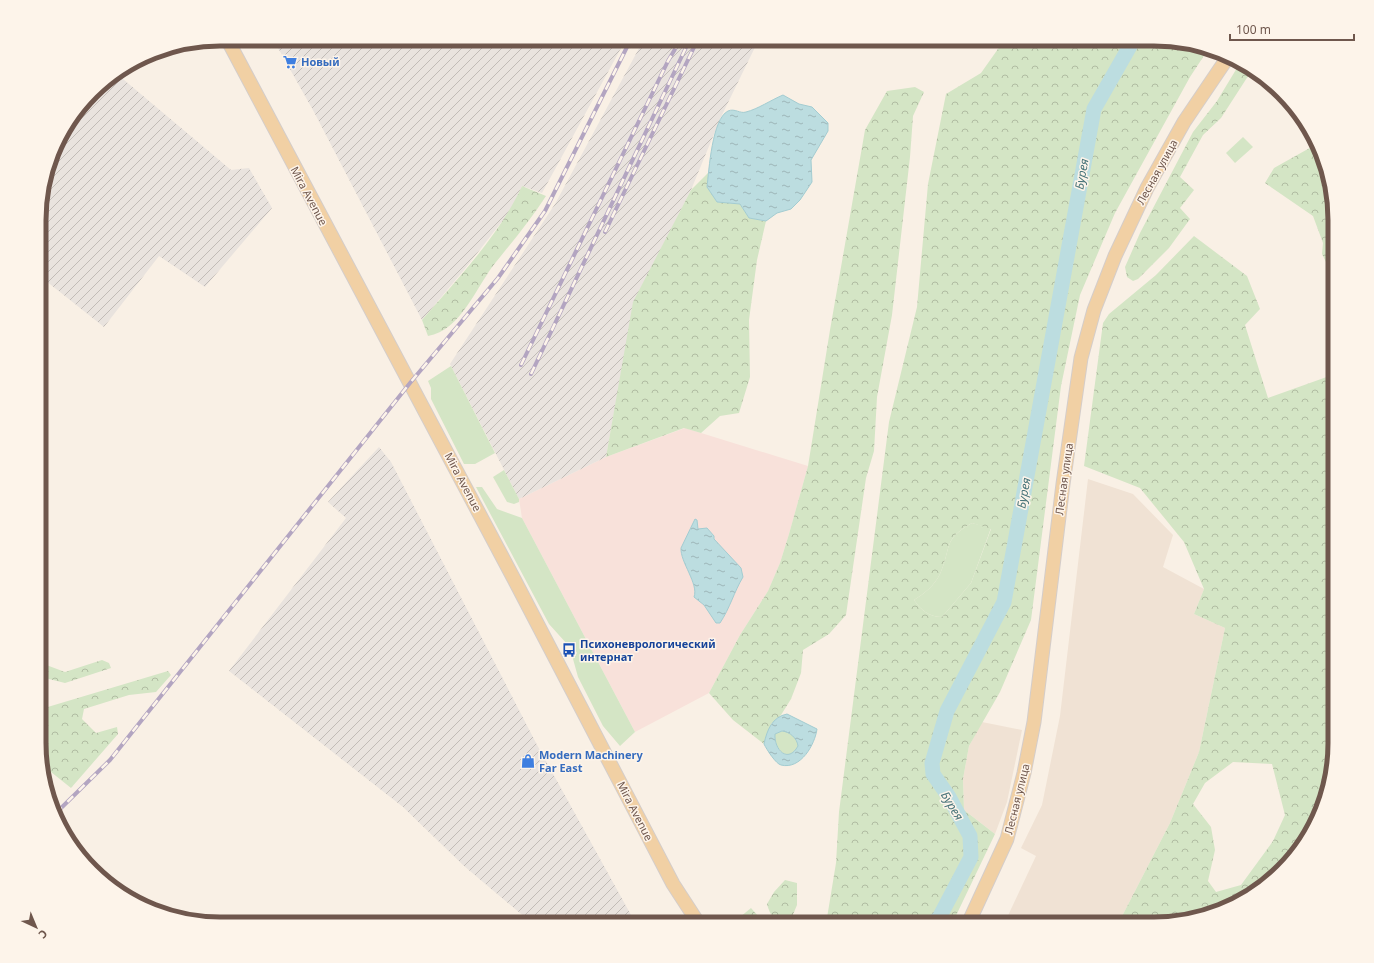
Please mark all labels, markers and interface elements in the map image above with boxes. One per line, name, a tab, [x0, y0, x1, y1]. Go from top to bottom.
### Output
scale bar	[1230, 16, 1354, 42]
text: 100 m	[1236, 21, 1271, 38]
supermarket icon: Новый	[282, 54, 298, 70]
place label: Новый	[301, 54, 340, 69]
street label: Лесная улица	[1132, 136, 1181, 207]
water label: Бурея	[1070, 157, 1093, 191]
street label: Mira Avenue	[288, 164, 331, 228]
street label: Лесная улица	[1051, 442, 1076, 516]
street label: Mira Avenue	[442, 450, 485, 514]
water label: Бурея	[1012, 476, 1035, 510]
place label: Психоневрологический интернат	[580, 636, 716, 664]
bus stop icon: Психоневрологический интернат	[561, 642, 577, 658]
place label: Modern Machinery Far East	[539, 747, 643, 775]
shop icon: Modern Machinery Far East	[520, 753, 536, 769]
street label: Лесная улица	[1000, 762, 1033, 836]
street label: Mira Avenue	[614, 779, 657, 843]
water label: Бурея	[937, 788, 968, 823]
north arrow	[16, 907, 56, 947]
text: С	[36, 927, 51, 942]

